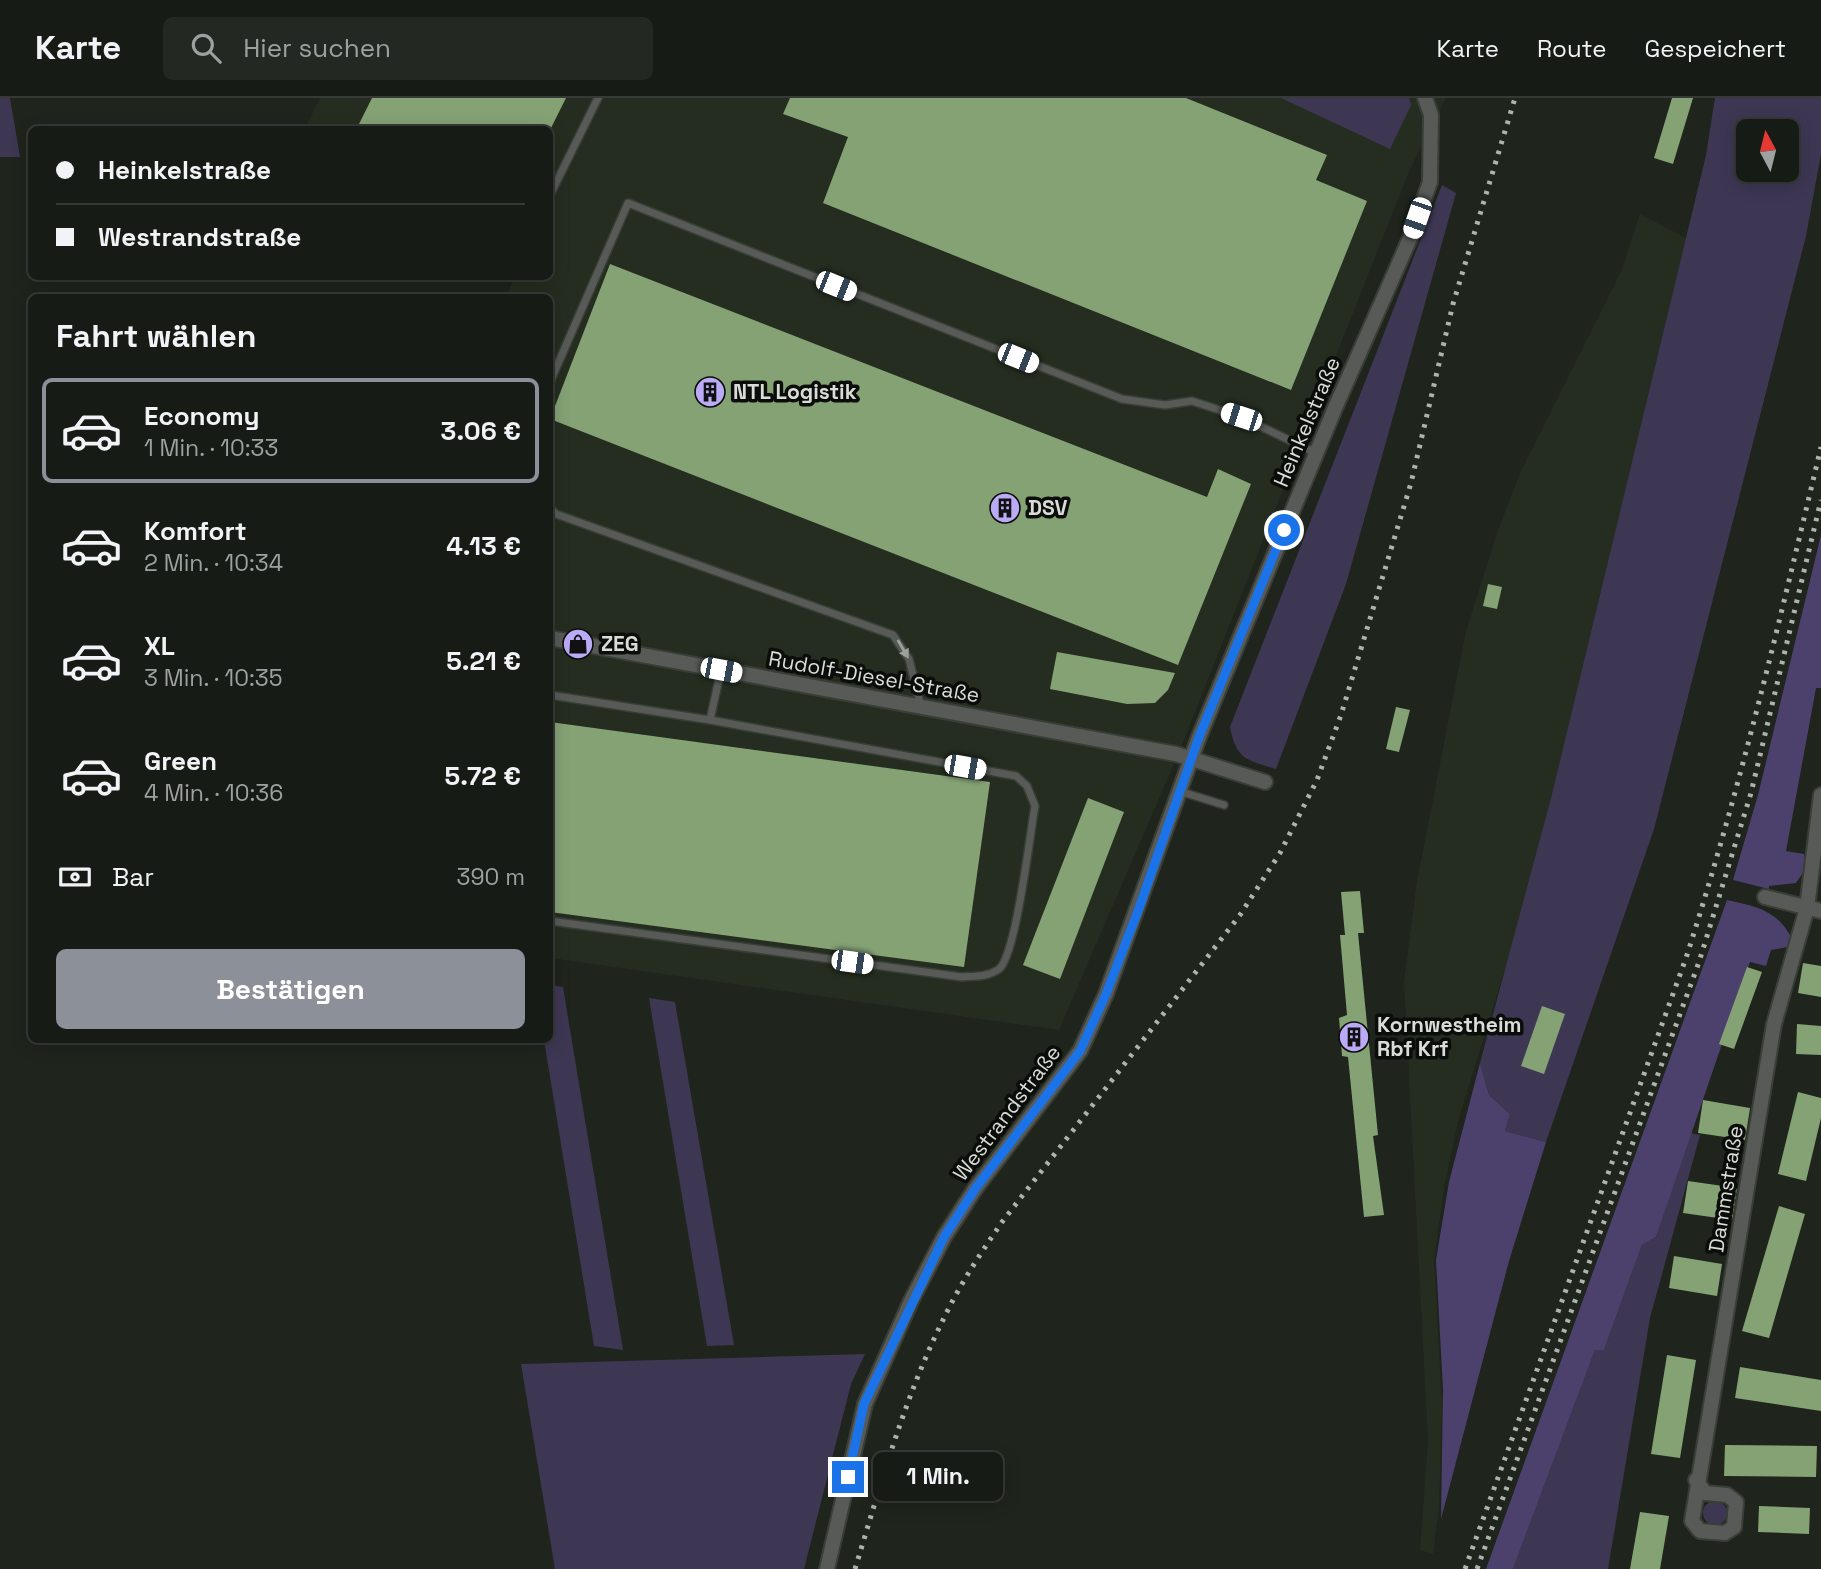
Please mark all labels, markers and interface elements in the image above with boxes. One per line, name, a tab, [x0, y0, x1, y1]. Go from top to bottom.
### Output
search box	[163, 17, 653, 80]
text: Karte	[35, 27, 121, 69]
icon: search	[187, 29, 225, 67]
text: Hier suchen	[243, 31, 391, 65]
text: Karte	[1437, 33, 1499, 64]
text: Route	[1537, 33, 1606, 64]
text: Gespeichert	[1644, 33, 1786, 64]
north arrow	[1736, 119, 1799, 182]
map controls	[1736, 119, 1799, 182]
text: Heinkelstraße	[98, 153, 271, 187]
car	[1401, 195, 1434, 241]
text: Westrandstraße	[98, 220, 301, 254]
car	[813, 268, 860, 304]
text: Fahrt wählen	[56, 316, 256, 356]
car	[995, 340, 1042, 376]
street label: Heinkelstraße	[1267, 353, 1346, 491]
building icon: NTL Logistik	[693, 375, 727, 409]
place label: NTL Logistik	[733, 378, 857, 405]
icon: car	[60, 399, 123, 462]
text: Economy	[144, 399, 260, 433]
car	[1218, 401, 1265, 433]
text: 3.06 €	[441, 414, 521, 448]
text: 1 Min. · 10:33	[144, 433, 278, 463]
building icon: DSV	[988, 491, 1022, 525]
place label: DSV	[1028, 494, 1068, 521]
icon: car	[60, 514, 123, 577]
text: Komfort	[144, 514, 247, 548]
route start	[1268, 514, 1300, 546]
text: 4.13 €	[446, 529, 521, 563]
text: 2 Min. · 10:34	[144, 548, 283, 578]
shop icon: ZEG	[561, 627, 595, 661]
icon: car	[60, 629, 123, 692]
text: XL	[144, 629, 175, 663]
place label: ZEG	[601, 630, 639, 657]
one-way arrow	[897, 640, 909, 659]
text: 5.21 €	[446, 644, 521, 678]
street label: Rudolf-Diesel-Straße	[767, 645, 982, 708]
car	[699, 656, 744, 684]
text: 3 Min. · 10:35	[144, 663, 282, 693]
icon: car	[60, 744, 123, 807]
text: Green	[144, 744, 217, 778]
car	[943, 753, 988, 781]
text: 5.72 €	[445, 759, 521, 793]
text: 4 Min. · 10:36	[144, 778, 283, 808]
icon: cash	[56, 858, 94, 896]
text: Bar	[112, 860, 154, 894]
text: 390 m	[457, 862, 525, 892]
button: Bestätigen	[56, 949, 525, 1029]
car	[830, 949, 875, 975]
place label: Kornwestheim Rbf Krf	[1377, 1011, 1521, 1062]
building icon: Kornwestheim Rbf Krf	[1337, 1020, 1371, 1054]
street label: Westrandstraße	[947, 1040, 1066, 1186]
street label: Dammstraße	[1702, 1124, 1749, 1254]
callout: 1 Min.	[872, 1452, 1002, 1502]
route end	[832, 1461, 864, 1493]
text: 1 Min.	[906, 1461, 970, 1491]

